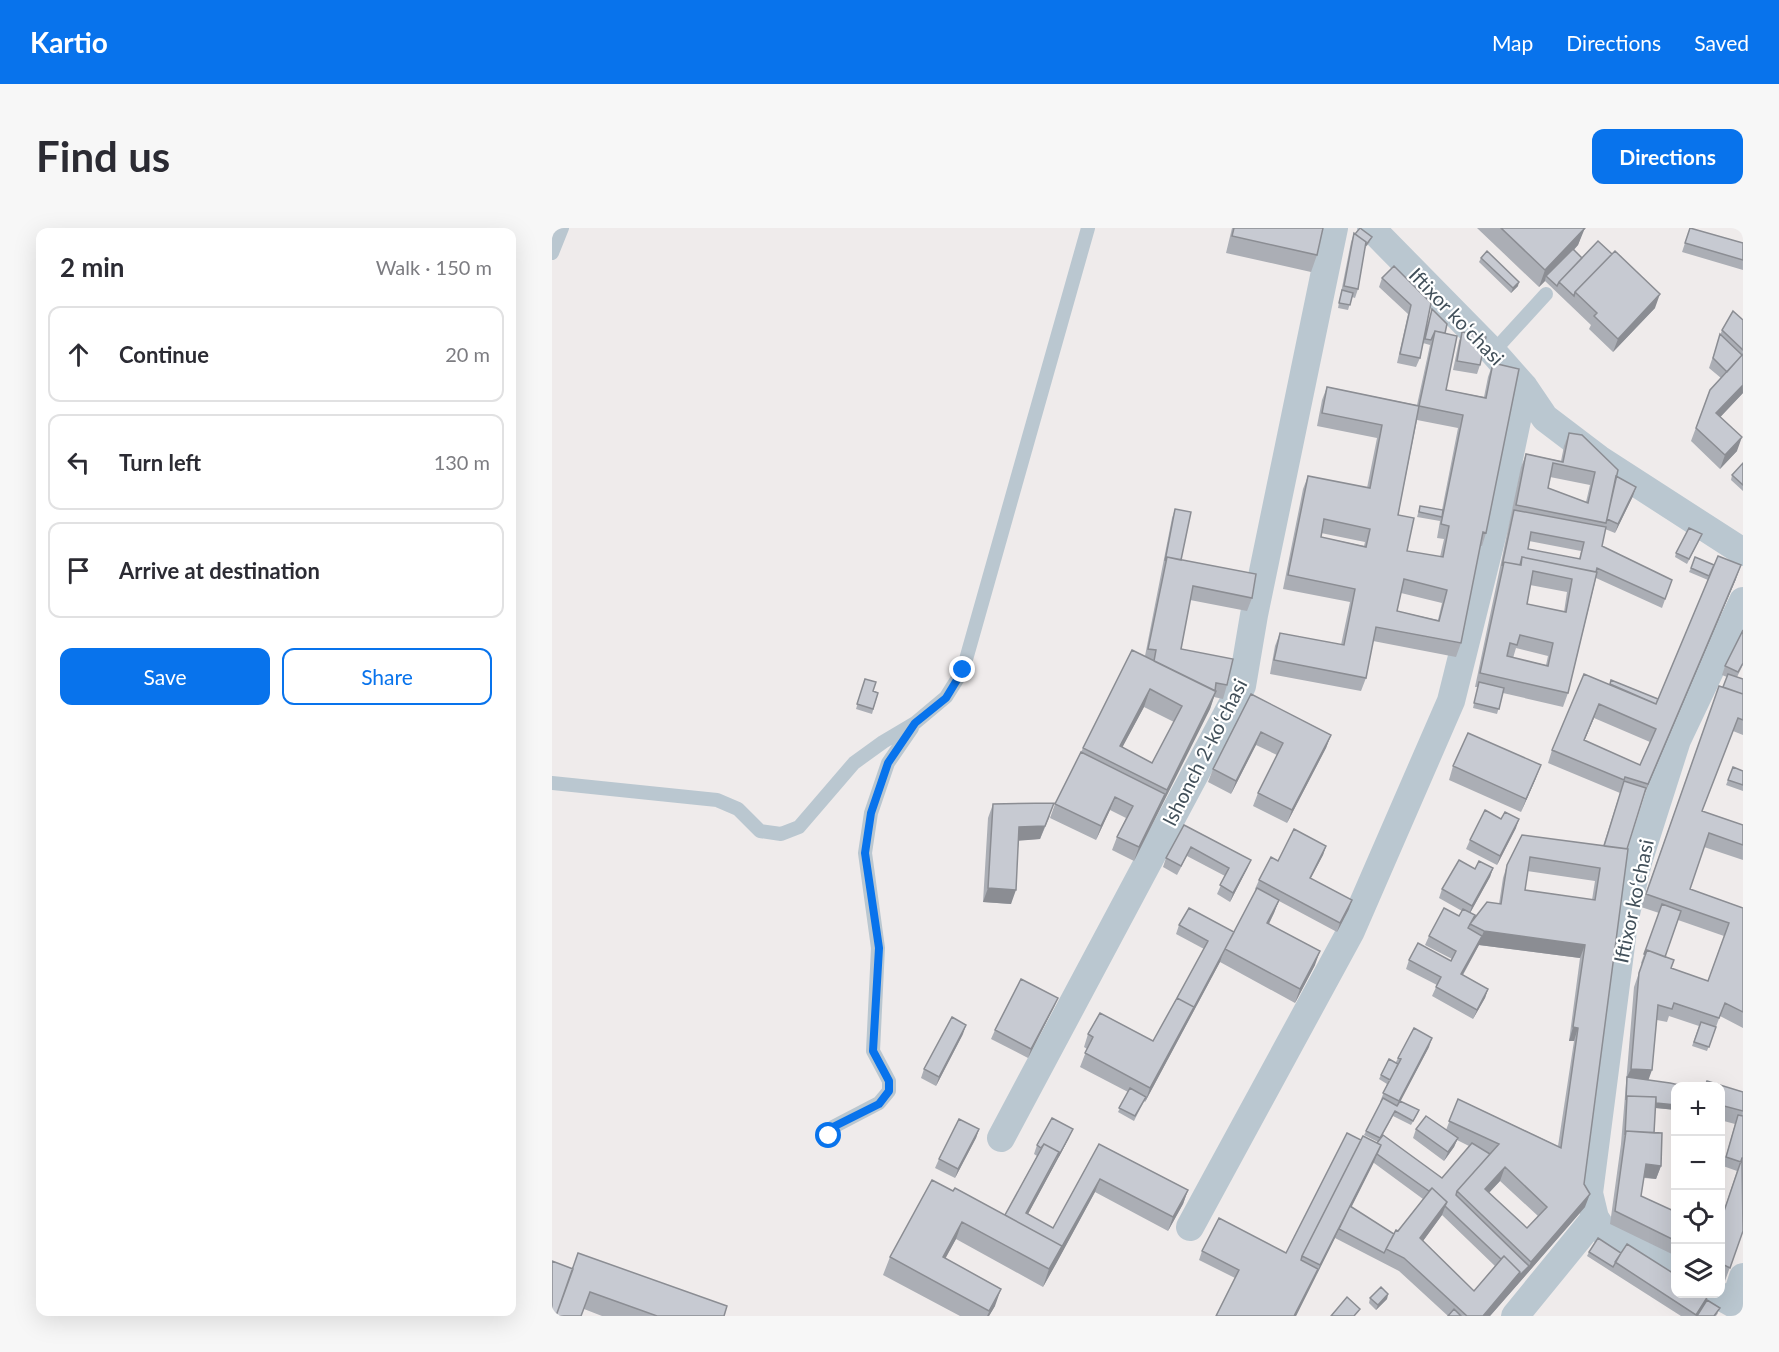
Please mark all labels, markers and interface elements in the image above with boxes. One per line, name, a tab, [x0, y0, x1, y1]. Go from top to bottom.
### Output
text: Kartio	[30, 25, 108, 59]
text: Map	[1492, 30, 1533, 55]
text: Directions	[1566, 30, 1661, 55]
text: Saved	[1694, 30, 1749, 55]
button: Directions	[1592, 129, 1743, 184]
text: Find us	[36, 131, 170, 181]
text: 2 min	[60, 251, 124, 283]
text: Walk · 150 m	[376, 255, 492, 279]
street label: Iftixor koʻchasi	[1405, 262, 1509, 370]
icon: ahead	[62, 338, 95, 371]
text: Continue	[119, 341, 209, 368]
text: 20 m	[445, 342, 490, 366]
icon: left	[62, 446, 95, 479]
text: Turn left	[119, 449, 201, 476]
text: 130 m	[434, 450, 490, 474]
icon: arrive	[62, 554, 95, 587]
text: Arrive at destination	[119, 557, 320, 584]
button: Save	[60, 648, 270, 705]
button: Share	[282, 648, 492, 705]
route end	[949, 656, 975, 682]
street label: Ishonch 2-koʻchasi	[1157, 674, 1251, 830]
street label: Iftixor koʻchasi	[1608, 837, 1658, 965]
map controls	[1671, 1082, 1725, 1298]
button: +	[1671, 1082, 1725, 1136]
route start	[815, 1122, 841, 1148]
button: −	[1671, 1136, 1725, 1190]
button: locate	[1671, 1190, 1725, 1244]
button: layers	[1671, 1244, 1725, 1298]

